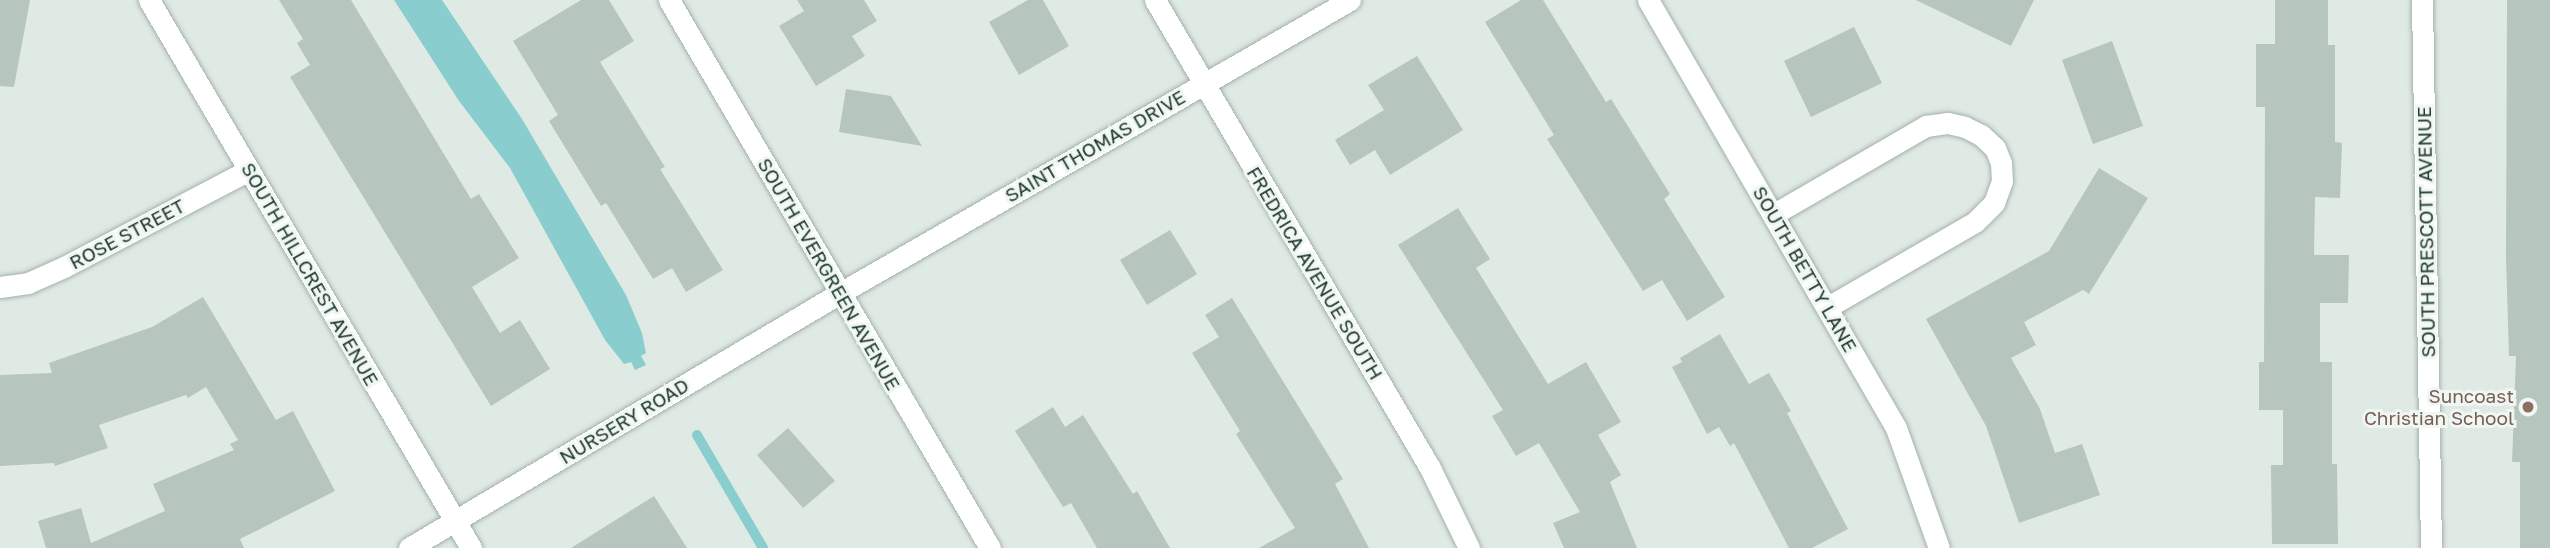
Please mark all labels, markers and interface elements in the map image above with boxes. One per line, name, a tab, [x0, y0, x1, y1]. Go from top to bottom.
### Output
street label: SAINT THOMAS DRIVE	[1001, 85, 1189, 207]
street label: SOUTH PRESCOTT AVENUE	[2412, 106, 2440, 358]
street label: SOUTH EVERGREEN AVENUE	[753, 154, 905, 394]
street label: SOUTH HILLCREST AVENUE	[237, 159, 383, 389]
street label: FREDRICA AVENUE SOUTH	[1242, 162, 1388, 384]
street label: SOUTH BETTY LANE	[1748, 182, 1862, 356]
street label: ROSE STREET	[65, 194, 189, 274]
street label: NURSERY ROAD	[555, 373, 693, 469]
place label: Suncoast Christian School	[2364, 385, 2514, 429]
marker: Suncoast Christian School	[2520, 399, 2536, 415]

